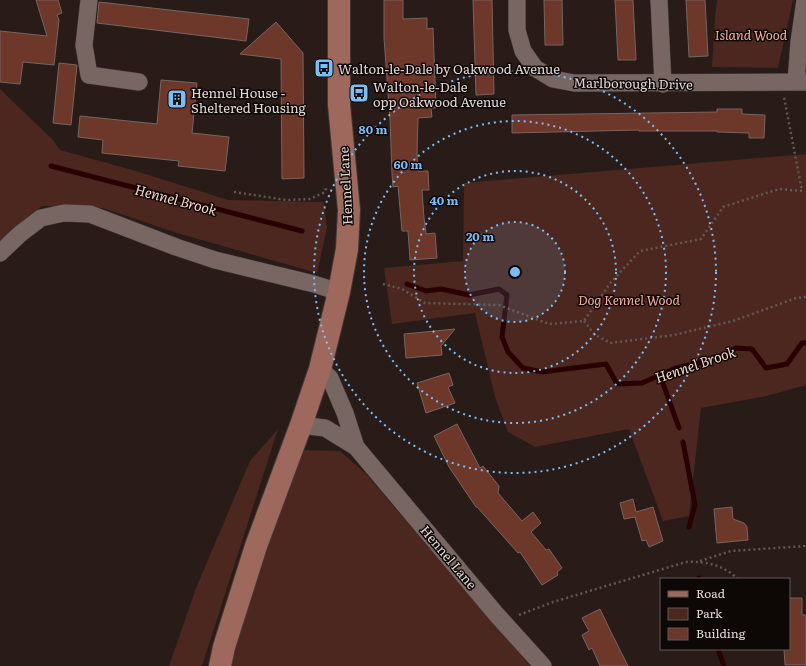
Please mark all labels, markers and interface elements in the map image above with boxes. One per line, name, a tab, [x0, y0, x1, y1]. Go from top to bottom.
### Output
park label: Island Wood	[715, 25, 788, 44]
bus stop icon: Walton-le-Dale by Oakwood Avenue	[313, 57, 335, 79]
place label: Walton-le-Dale by Oakwood Avenue	[338, 59, 560, 78]
street label: Marlborough Drive	[573, 72, 693, 94]
place label: Walton-le-Dale opp Oakwood Avenue	[373, 77, 506, 111]
bus stop icon: Walton-le-Dale opp Oakwood Avenue	[348, 82, 370, 104]
place label: Hennel House - Sheltered Housing	[191, 83, 307, 117]
building icon: Hennel House - Sheltered Housing	[166, 88, 188, 110]
text: 80 m	[359, 120, 387, 138]
street label: Hennel Lane	[333, 146, 357, 226]
text: 60 m	[394, 155, 422, 173]
water label: Hennel Brook	[133, 178, 220, 220]
text: 40 m	[430, 191, 459, 209]
text: 20 m	[466, 227, 494, 245]
centre of rings	[508, 265, 522, 279]
park label: Dog Kennel Wood	[578, 290, 681, 309]
water label: Hennel Brook	[652, 341, 738, 387]
street label: Hennel Lane	[417, 521, 482, 593]
legend	[660, 578, 790, 650]
text: Road	[696, 584, 726, 602]
text: Park	[696, 604, 723, 622]
text: Building	[696, 624, 746, 642]

